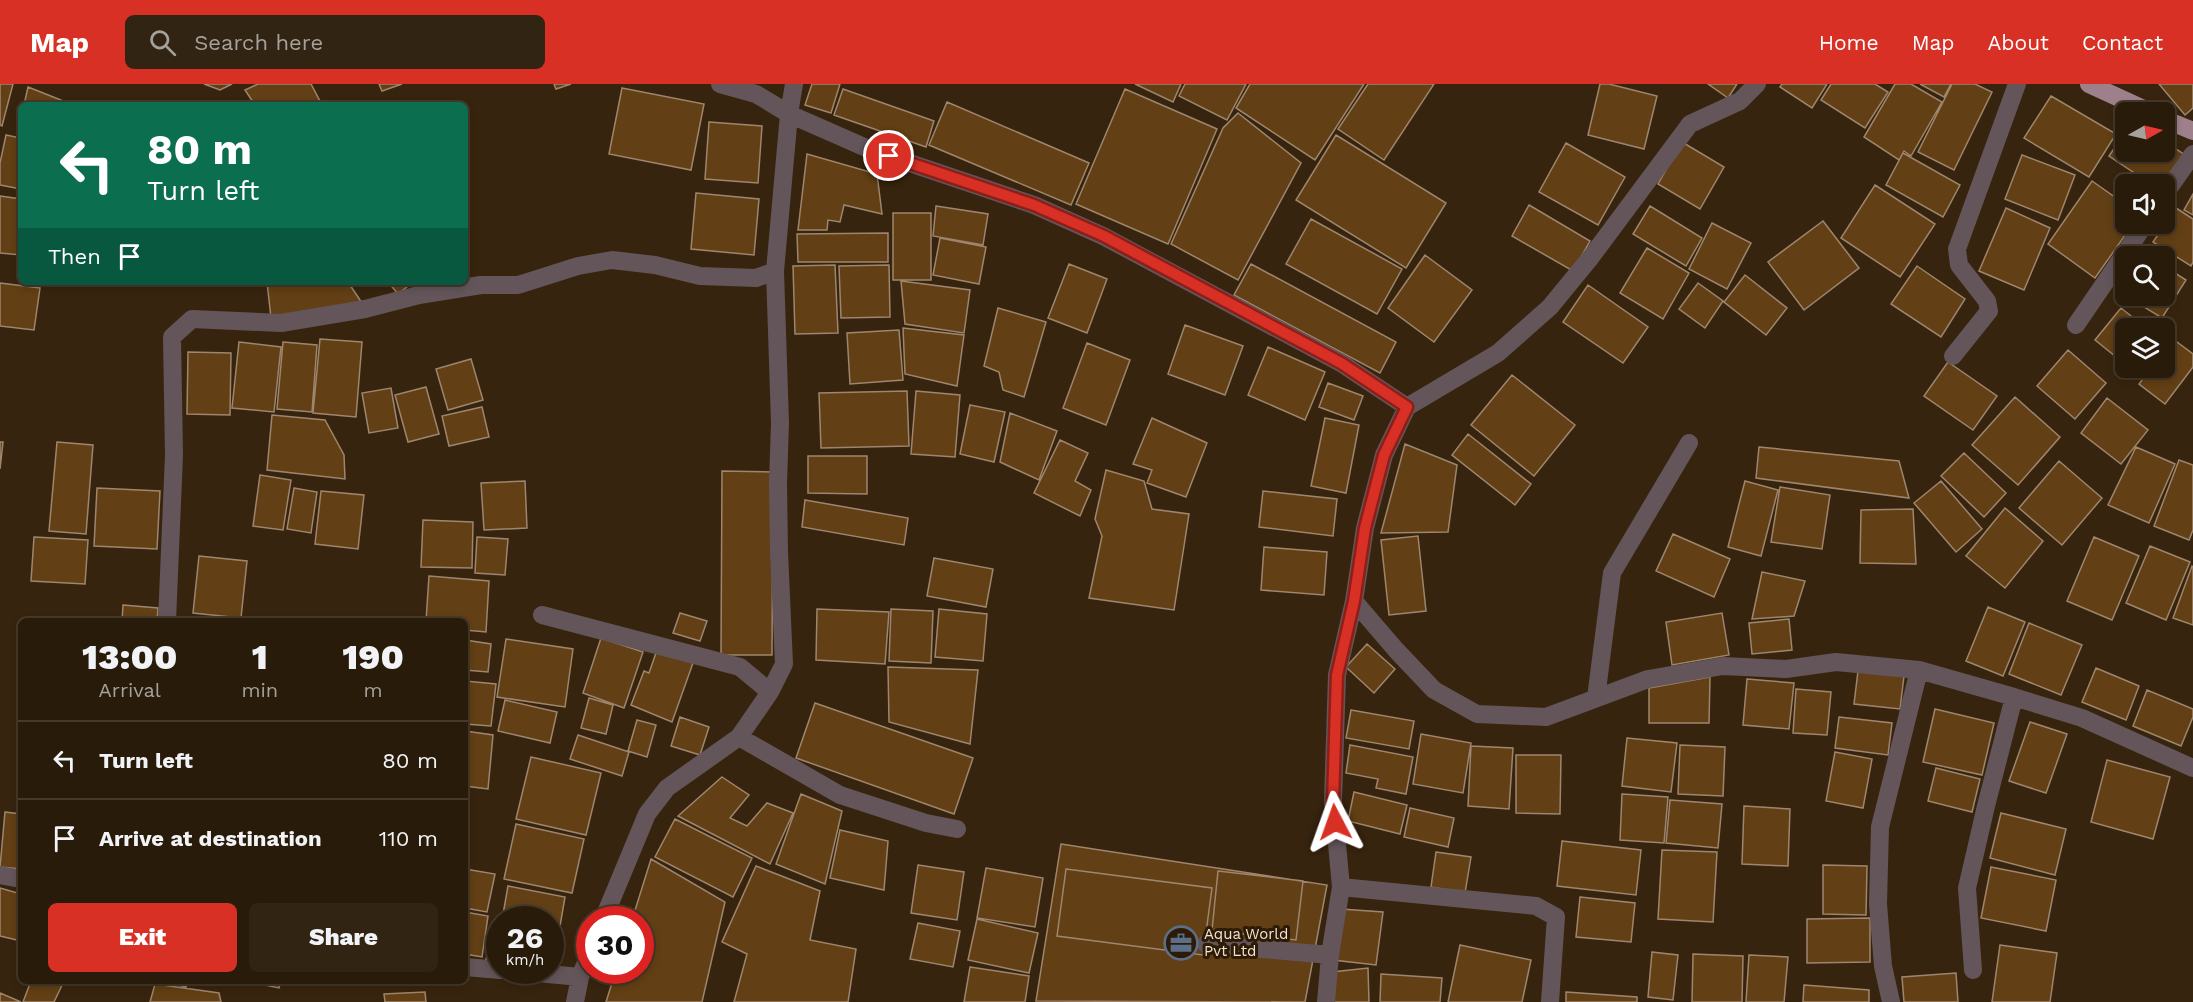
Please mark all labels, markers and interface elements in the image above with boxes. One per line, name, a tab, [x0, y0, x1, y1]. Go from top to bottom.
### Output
search box	[125, 15, 545, 69]
text: Map	[30, 26, 89, 59]
icon: search	[146, 26, 179, 59]
text: Search here	[194, 30, 323, 55]
text: Home	[1819, 30, 1879, 55]
text: Map	[1912, 30, 1955, 55]
text: About	[1988, 30, 2049, 55]
text: Contact	[2082, 30, 2163, 55]
north arrow	[2115, 102, 2175, 162]
map controls	[2115, 102, 2175, 378]
text: 80 m	[147, 125, 252, 174]
icon: left	[48, 126, 126, 204]
pin	[863, 130, 914, 181]
icon: arrive	[872, 139, 905, 172]
button: sound	[2115, 174, 2175, 234]
text: Turn left	[147, 175, 259, 207]
icon: arrive	[113, 240, 146, 273]
text: Then	[48, 244, 101, 269]
button: search	[2115, 246, 2175, 306]
button: layers	[2115, 318, 2175, 378]
text: 13:00	[82, 636, 177, 678]
text: 1	[252, 636, 268, 678]
text: 190	[342, 636, 404, 678]
text: Arrival	[99, 678, 161, 702]
text: min	[241, 678, 278, 702]
text: m	[364, 678, 383, 702]
icon: left	[48, 744, 81, 777]
text: Turn left	[99, 748, 193, 773]
text: 80 m	[382, 748, 438, 773]
position arrow	[1303, 790, 1367, 854]
icon: arrive	[48, 822, 81, 855]
text: Arrive at destination	[99, 826, 322, 851]
text: 110 m	[379, 826, 438, 851]
button: Exit	[48, 903, 237, 972]
button: Share	[249, 903, 438, 972]
speed limit sign: 30	[576, 906, 654, 984]
text: 26	[507, 920, 543, 955]
office icon: Aqua World Pvt Ltd	[1163, 925, 1199, 961]
place label: Aqua World Pvt Ltd	[1204, 925, 1288, 960]
text: km/h	[506, 951, 544, 969]

